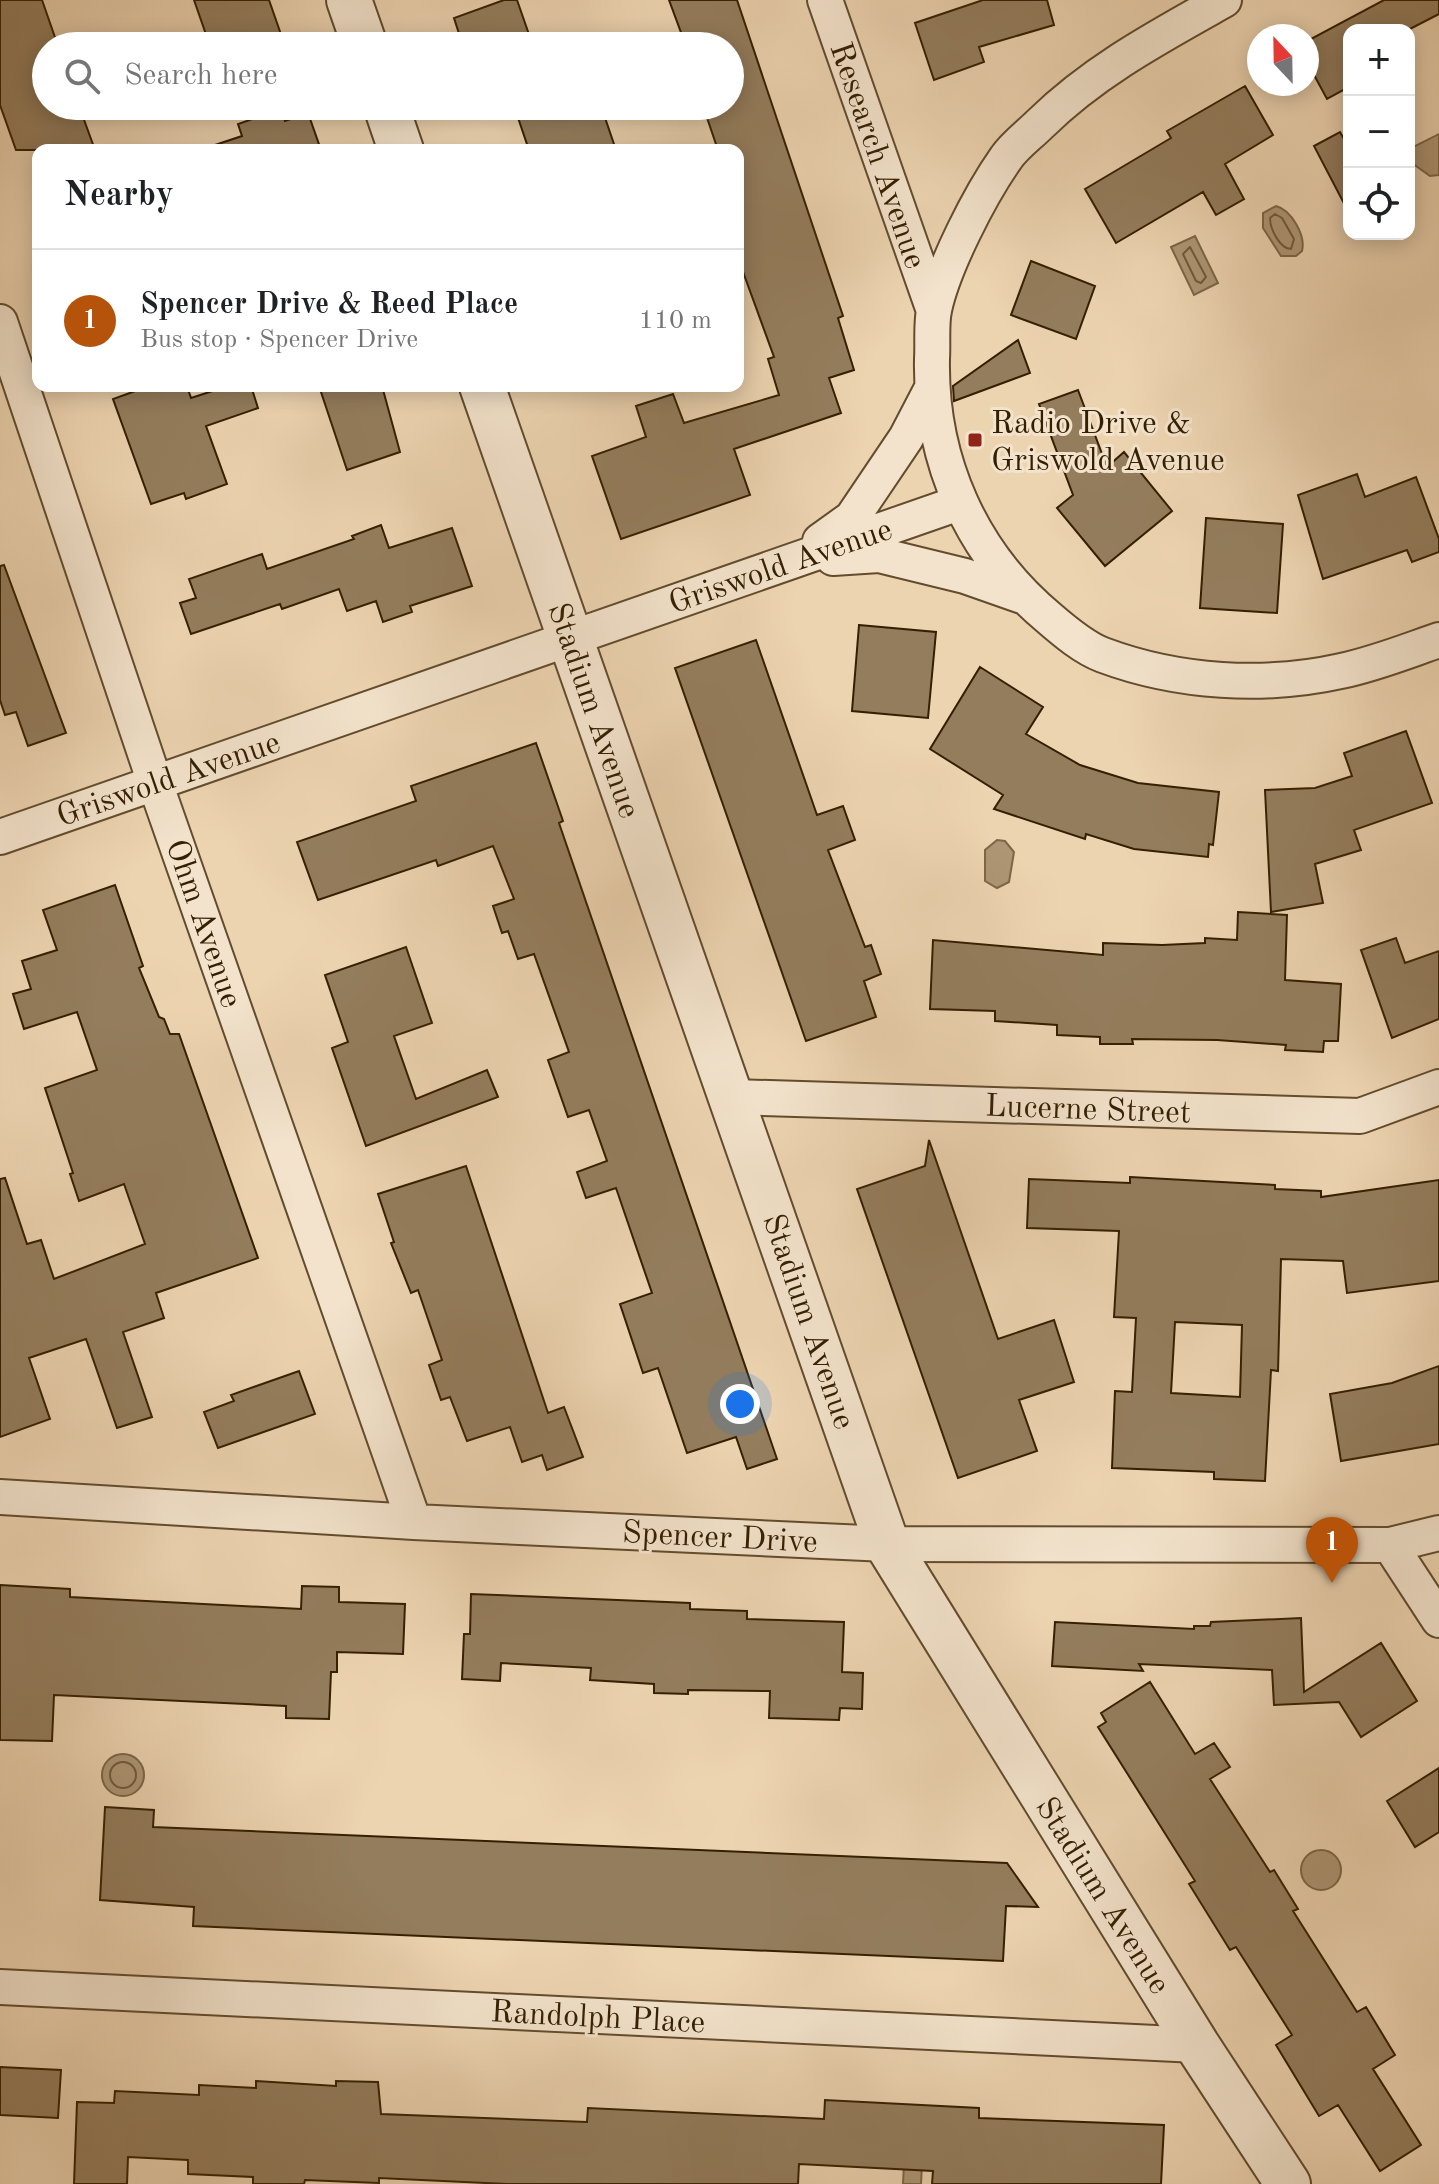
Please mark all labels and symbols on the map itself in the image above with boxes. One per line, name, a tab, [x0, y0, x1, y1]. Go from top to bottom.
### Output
north arrow	[1247, 24, 1319, 96]
street label: Research Avenue	[822, 39, 930, 273]
place label: Radio Drive & Griswold Avenue	[991, 409, 1225, 478]
marker: Radio Drive & Griswold Avenue	[966, 431, 984, 449]
street label: Griswold Avenue	[665, 515, 897, 621]
street label: Stadium Avenue	[540, 599, 644, 823]
street label: Griswold Avenue	[53, 728, 285, 834]
street label: Ohm Avenue	[158, 836, 246, 1012]
street label: Lucerne Street	[984, 1091, 1191, 1131]
street label: Stadium Avenue	[755, 1210, 859, 1434]
your location	[720, 1384, 760, 1424]
pin: 1	[1306, 1517, 1358, 1583]
street label: Spencer Drive	[621, 1518, 819, 1560]
street label: Stadium Avenue	[1028, 1793, 1175, 2001]
street label: Randolph Place	[490, 1997, 706, 2041]

